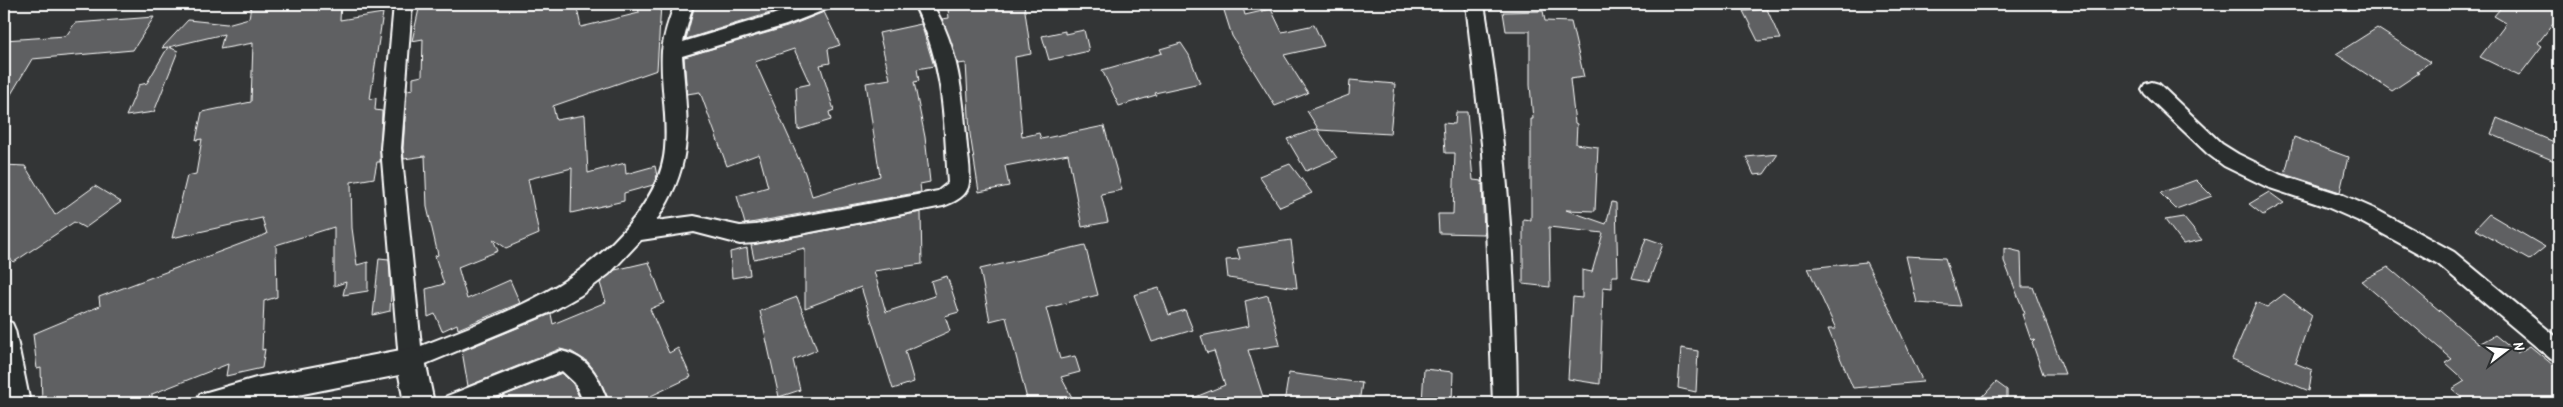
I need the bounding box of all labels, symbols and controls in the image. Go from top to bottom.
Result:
north arrow [2480,324,2530,374]
text: N [2506,339,2529,354]

